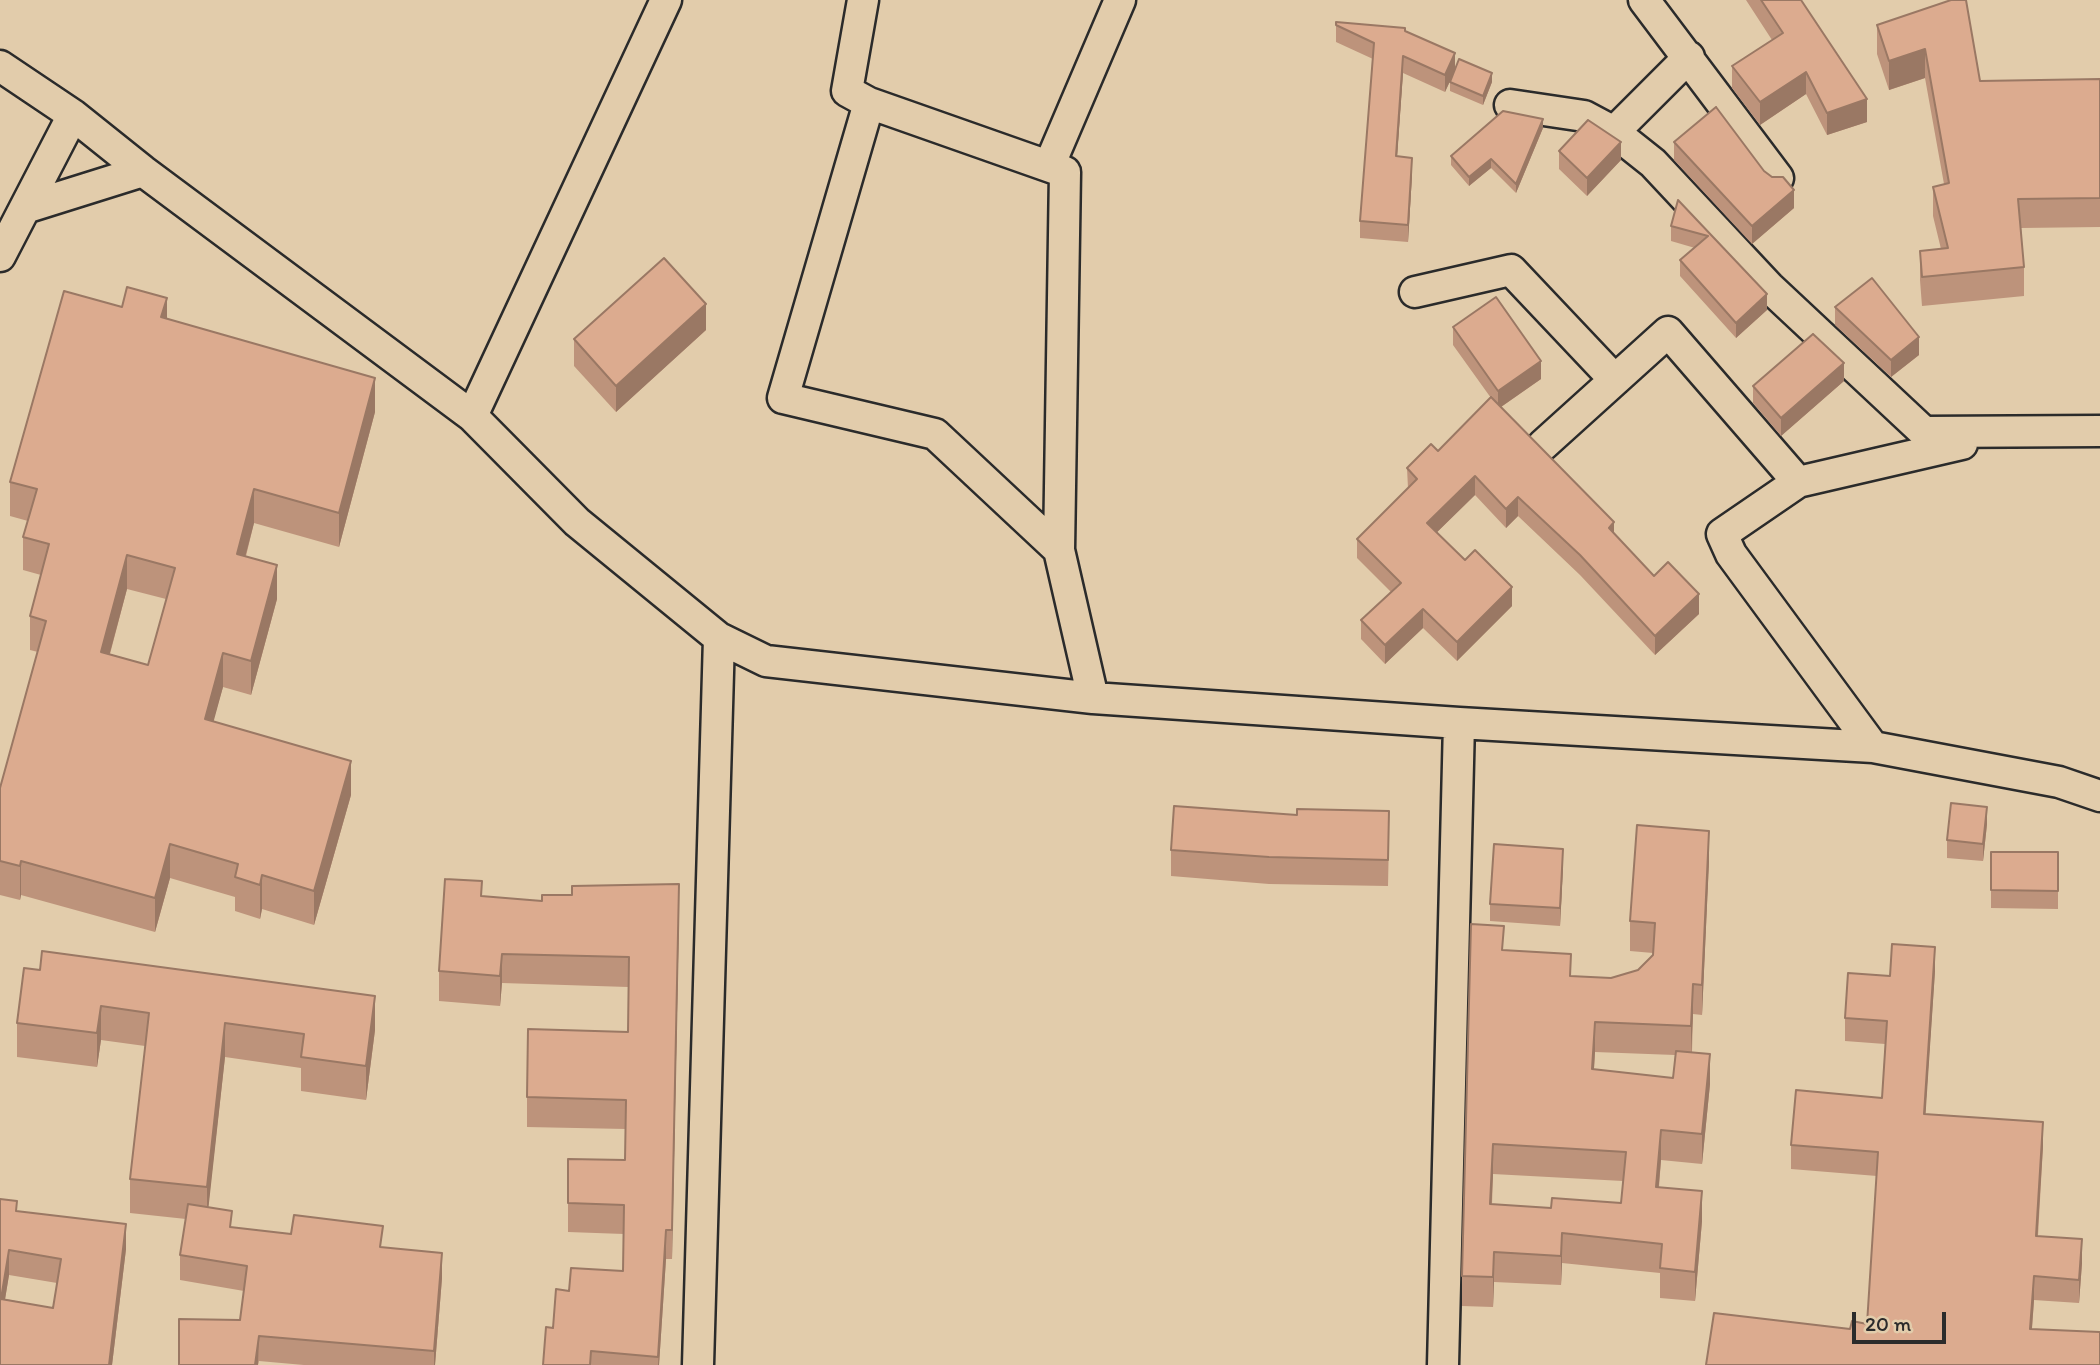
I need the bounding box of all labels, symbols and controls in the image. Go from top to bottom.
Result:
scale bar [1855,1298,1950,1342]
text: 20 m [1865,1311,1911,1336]

